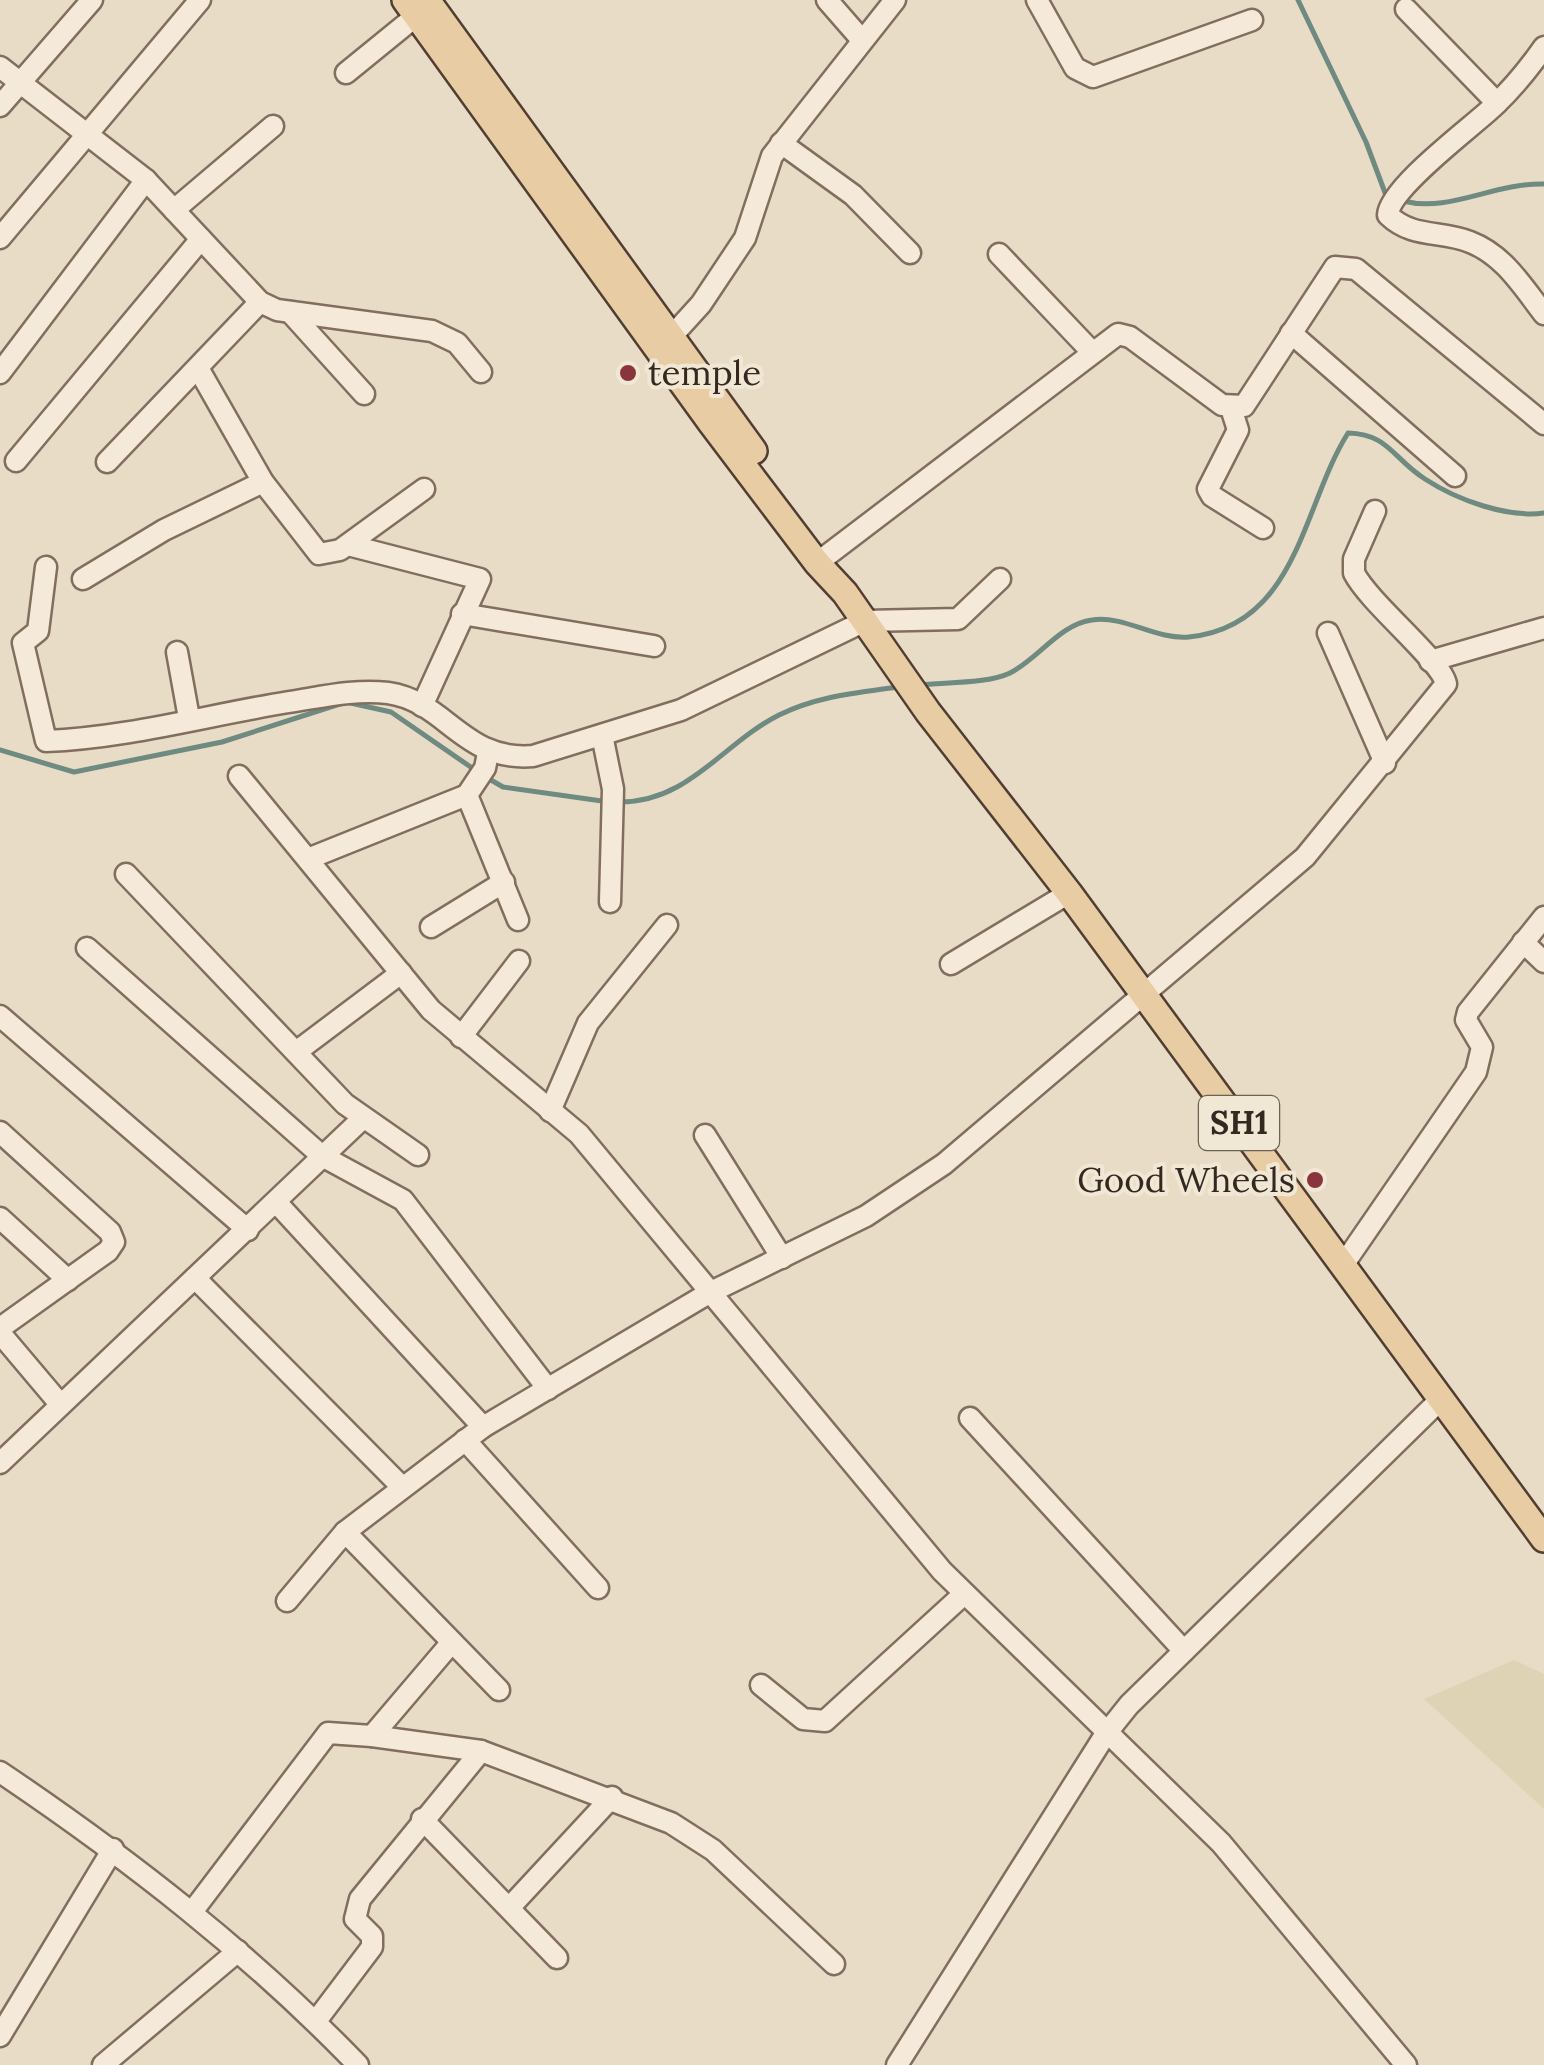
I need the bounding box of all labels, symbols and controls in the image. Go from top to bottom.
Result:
place label: temple [648,350,761,395]
marker: temple [617,362,639,384]
road number: SH1 [1199,1096,1279,1150]
place label: Good Wheels [1077,1157,1295,1202]
marker: Good Wheels [1304,1169,1326,1191]

